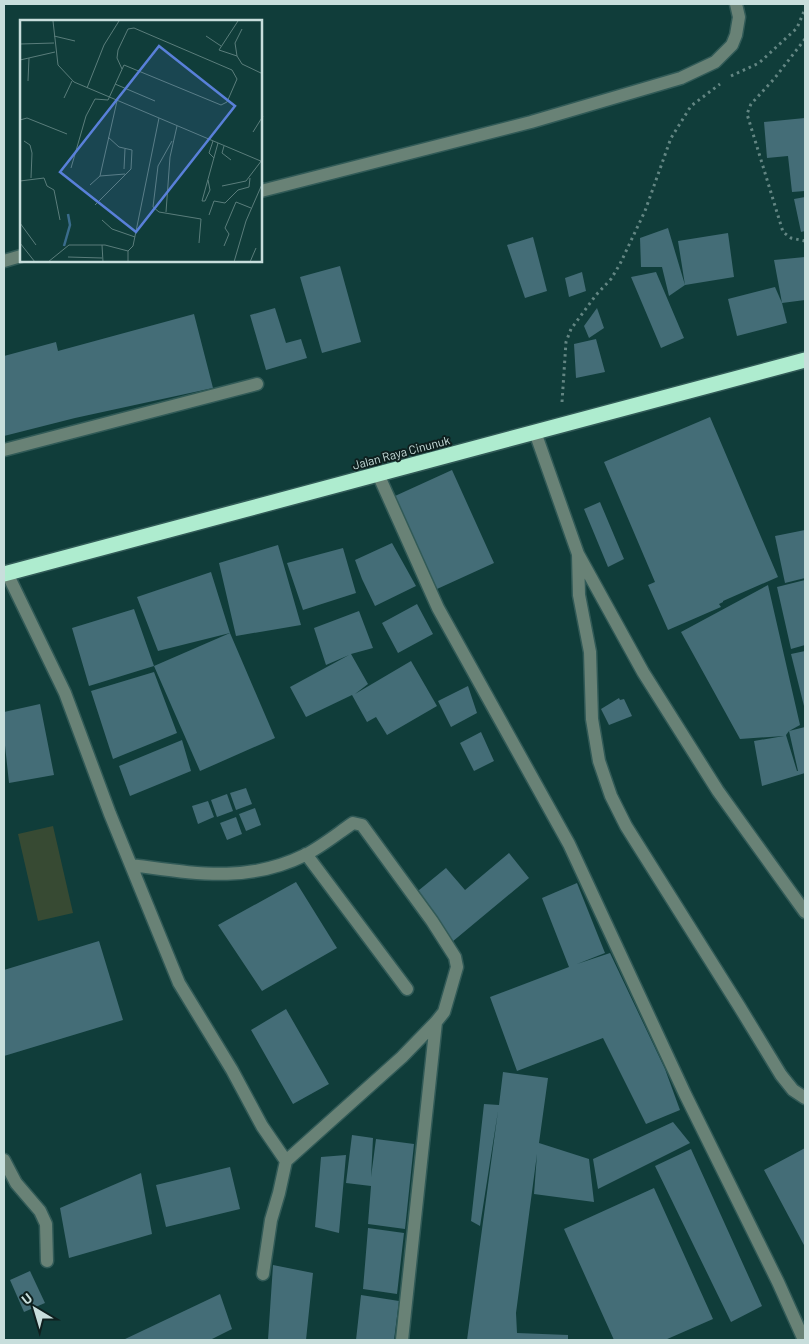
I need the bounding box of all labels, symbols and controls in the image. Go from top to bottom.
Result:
inset map [20,20,262,262]
street label: Jalan Raya Cinunuk [351,432,451,472]
north arrow [10,1284,60,1334]
text: U [18,1289,36,1308]

